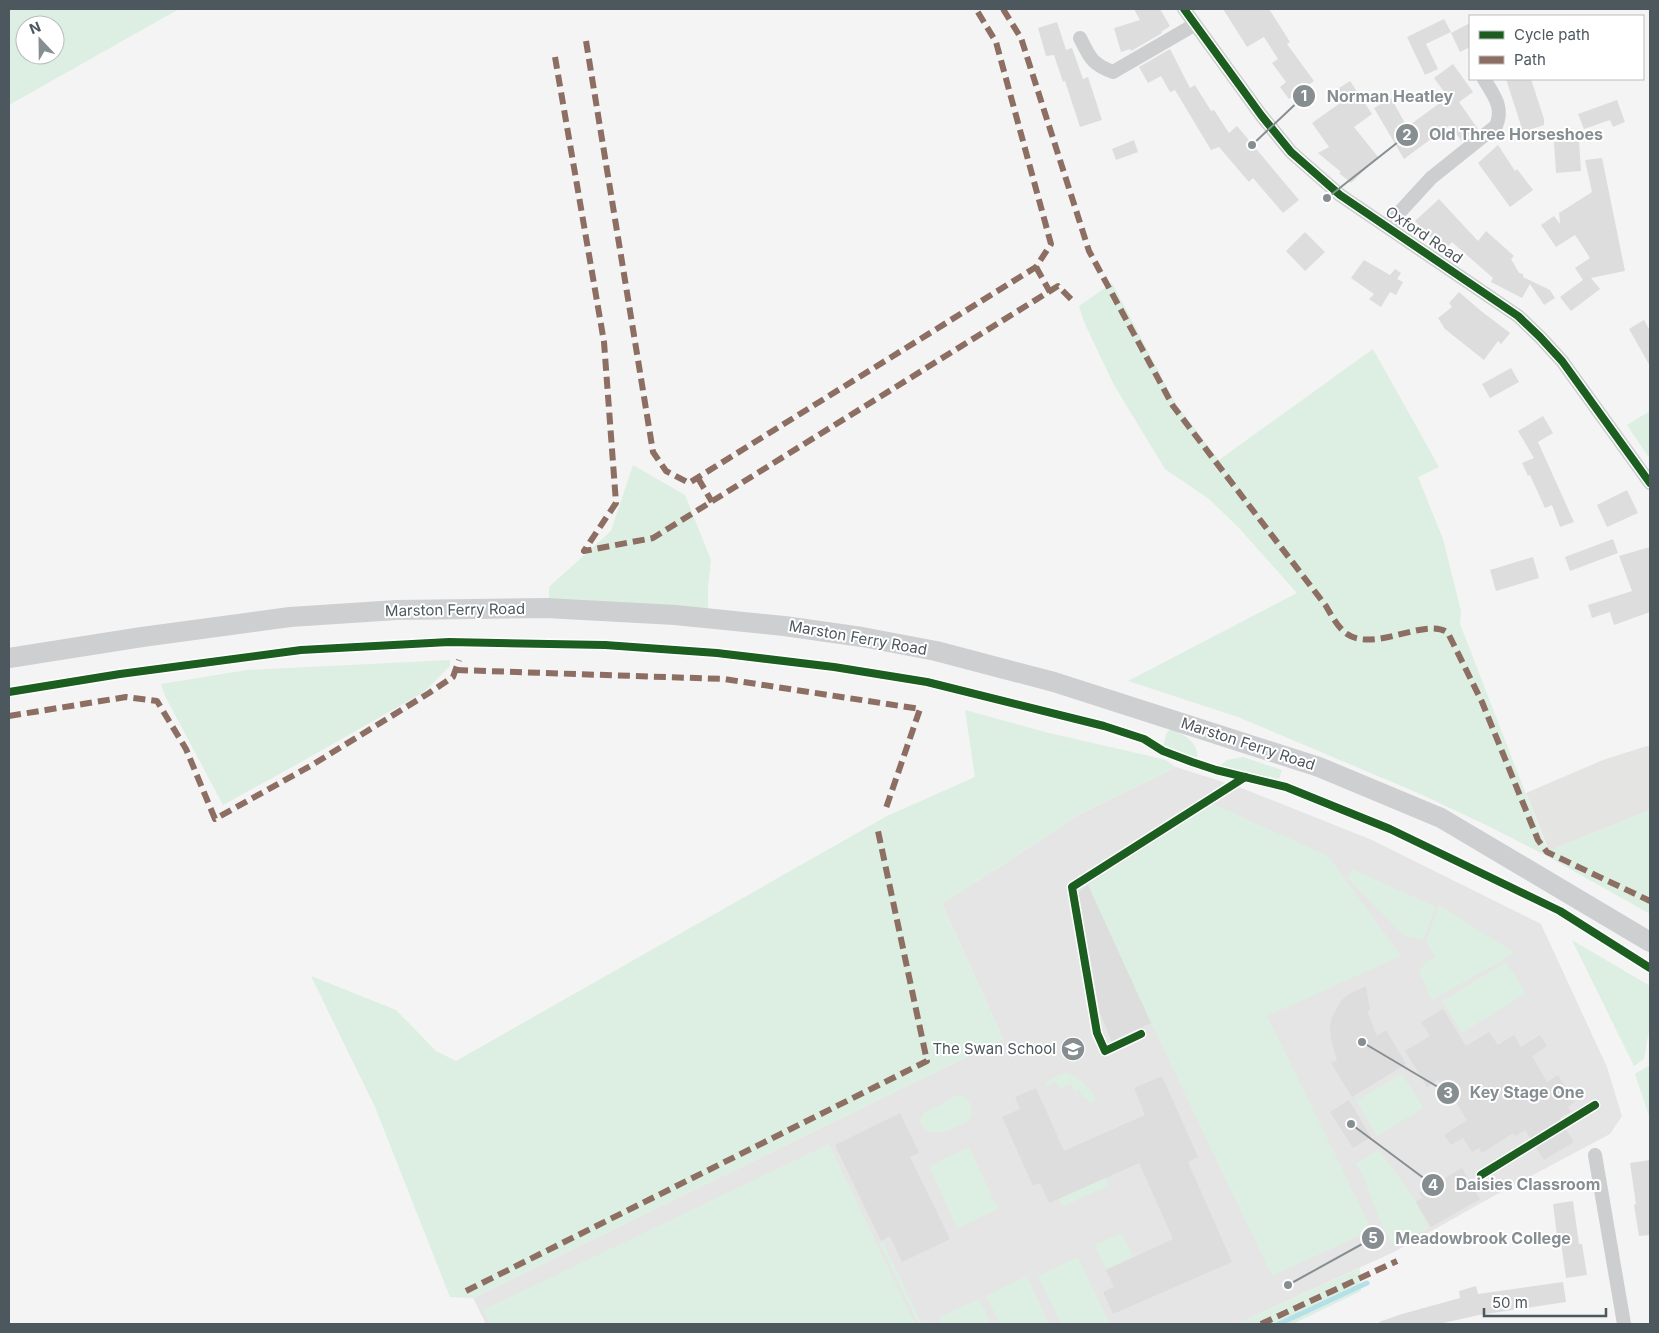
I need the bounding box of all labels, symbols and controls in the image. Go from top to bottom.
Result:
north arrow [15,15,65,65]
legend [1469,15,1644,80]
text: N [27,18,43,37]
text: Cycle path [1514,25,1590,44]
text: Path [1514,50,1546,69]
callout: Norman Heatley [1292,81,1463,112]
text: 1 [1301,86,1307,105]
text: Norman Heatley [1327,86,1454,106]
callout: Old Three Horseshoes [1394,119,1613,150]
text: Old Three Horseshoes [1429,124,1603,144]
text: 2 [1402,125,1412,144]
street label: Oxford Road [1382,202,1467,267]
street label: Marston Ferry Road [385,599,525,620]
street label: Marston Ferry Road [788,616,929,659]
street label: Marston Ferry Road [1179,713,1318,774]
school or university icon: The Swan School [1060,1036,1086,1062]
place label: The Swan School [932,1039,1056,1058]
callout: Key Stage One [1435,1077,1595,1108]
text: Key Stage One [1470,1082,1584,1102]
text: 3 [1443,1083,1453,1102]
callout: Daisies Classroom [1421,1169,1610,1200]
text: Daisies Classroom [1456,1174,1600,1194]
text: 4 [1428,1175,1438,1194]
callout: Meadowbrook College [1361,1223,1581,1254]
text: 5 [1368,1228,1378,1247]
text: Meadowbrook College [1395,1228,1571,1248]
scale bar [1484,1286,1606,1318]
text: 50 m [1492,1293,1528,1312]

